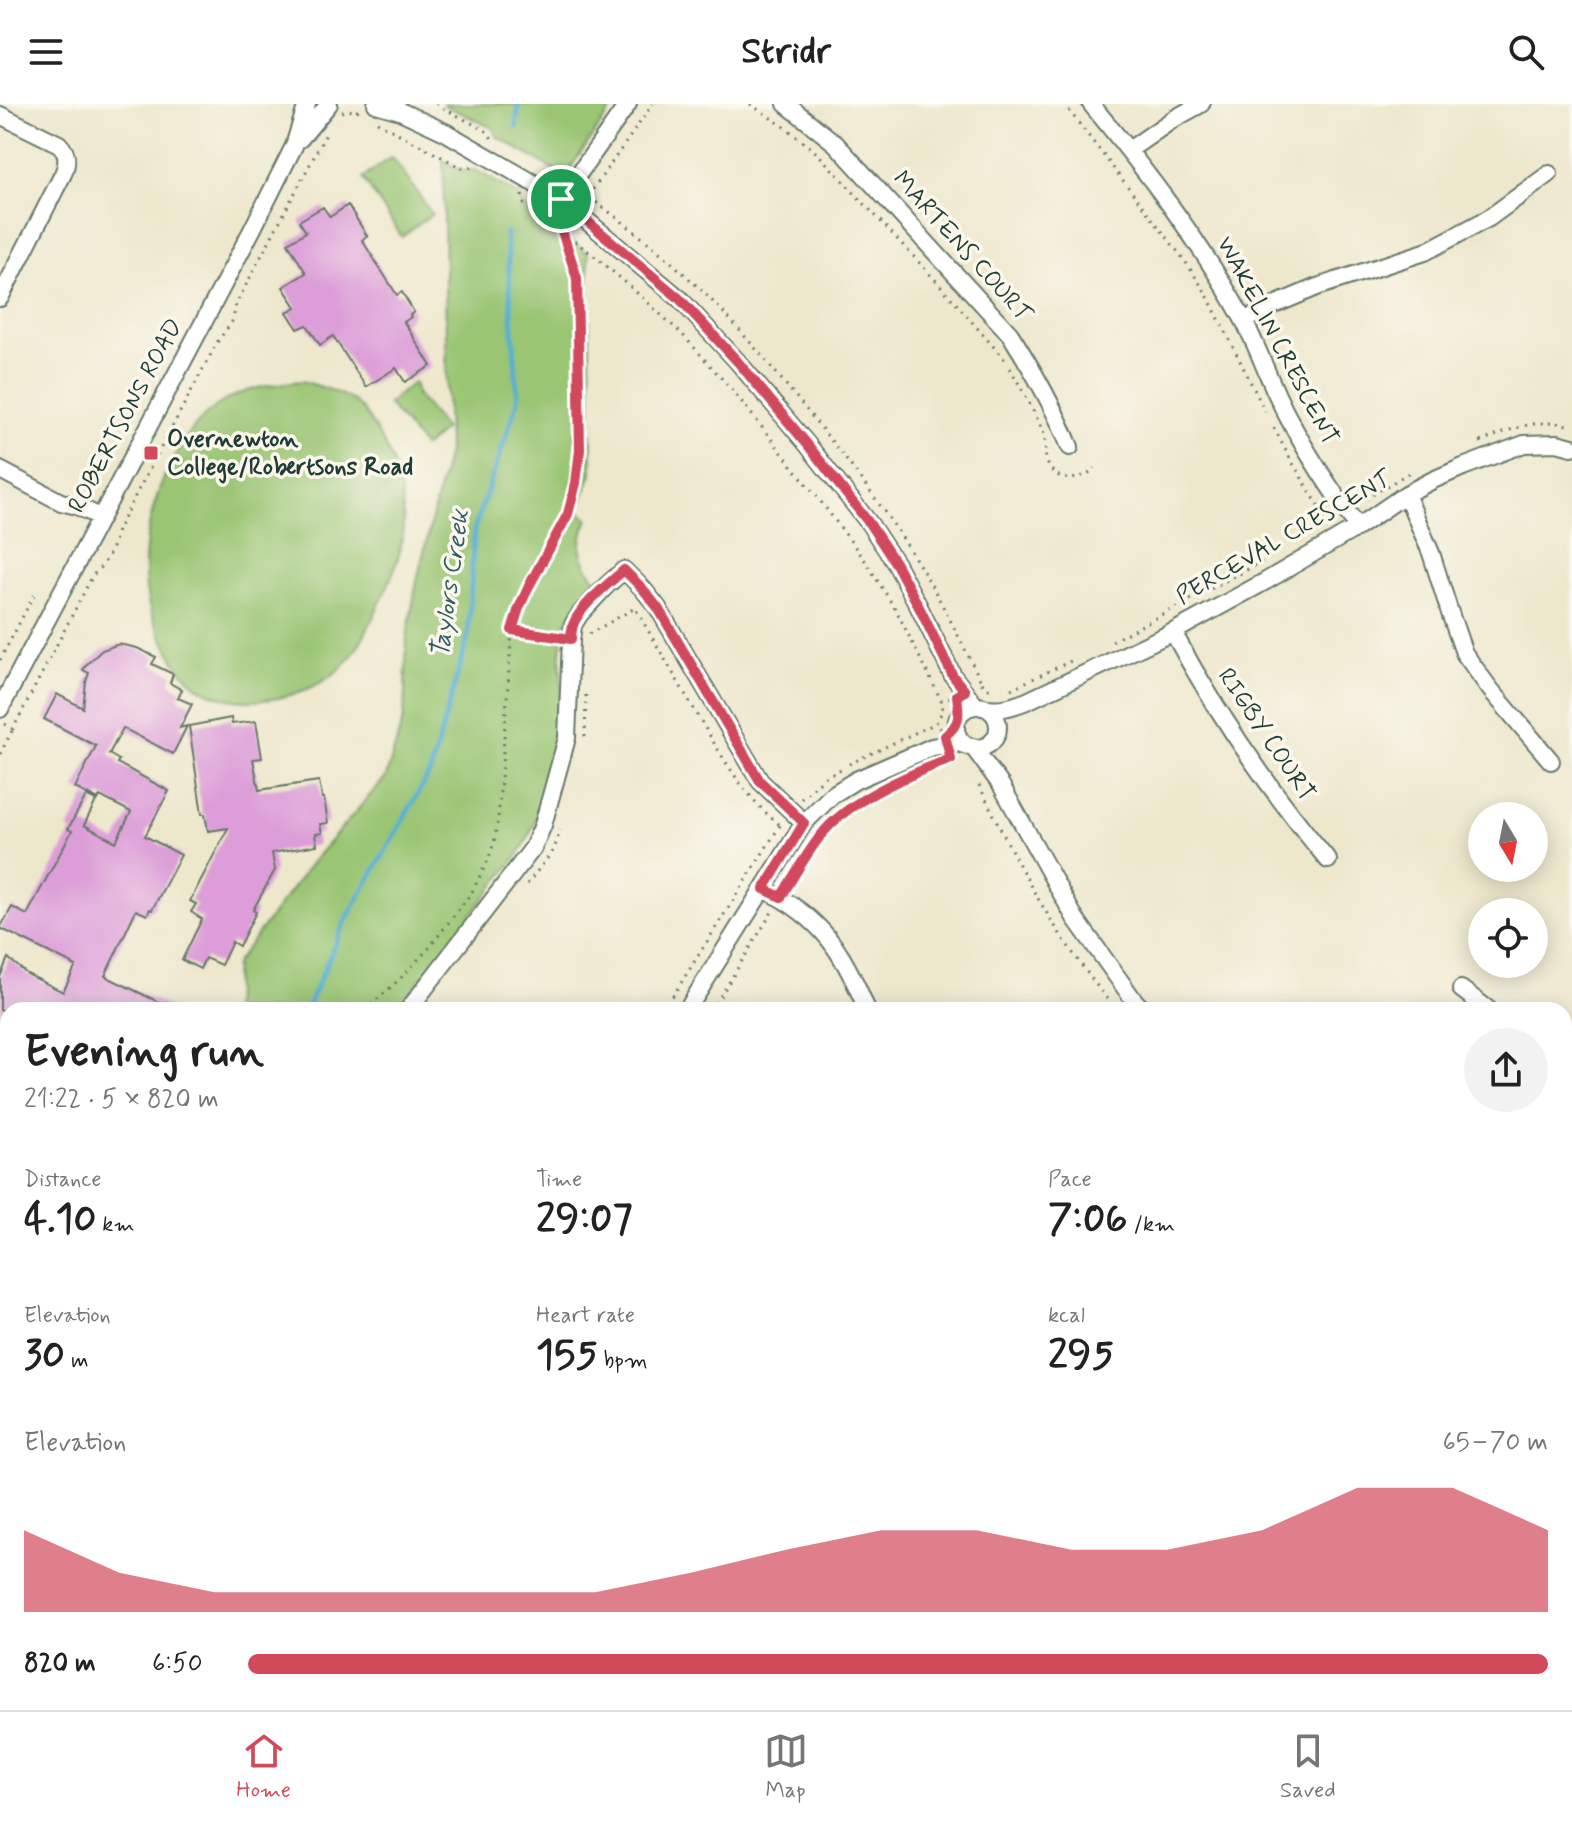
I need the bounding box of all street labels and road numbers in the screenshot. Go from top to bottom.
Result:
street label: MARTENS COURT [886,165,1039,330]
street label: WAKELIN CRESCENT [1209,231,1345,451]
street label: ROBERTSONS ROAD [62,314,190,518]
street label: PERCEVAL CRESCENT [1171,463,1398,612]
street label: RIGBY COURT [1210,663,1322,807]

